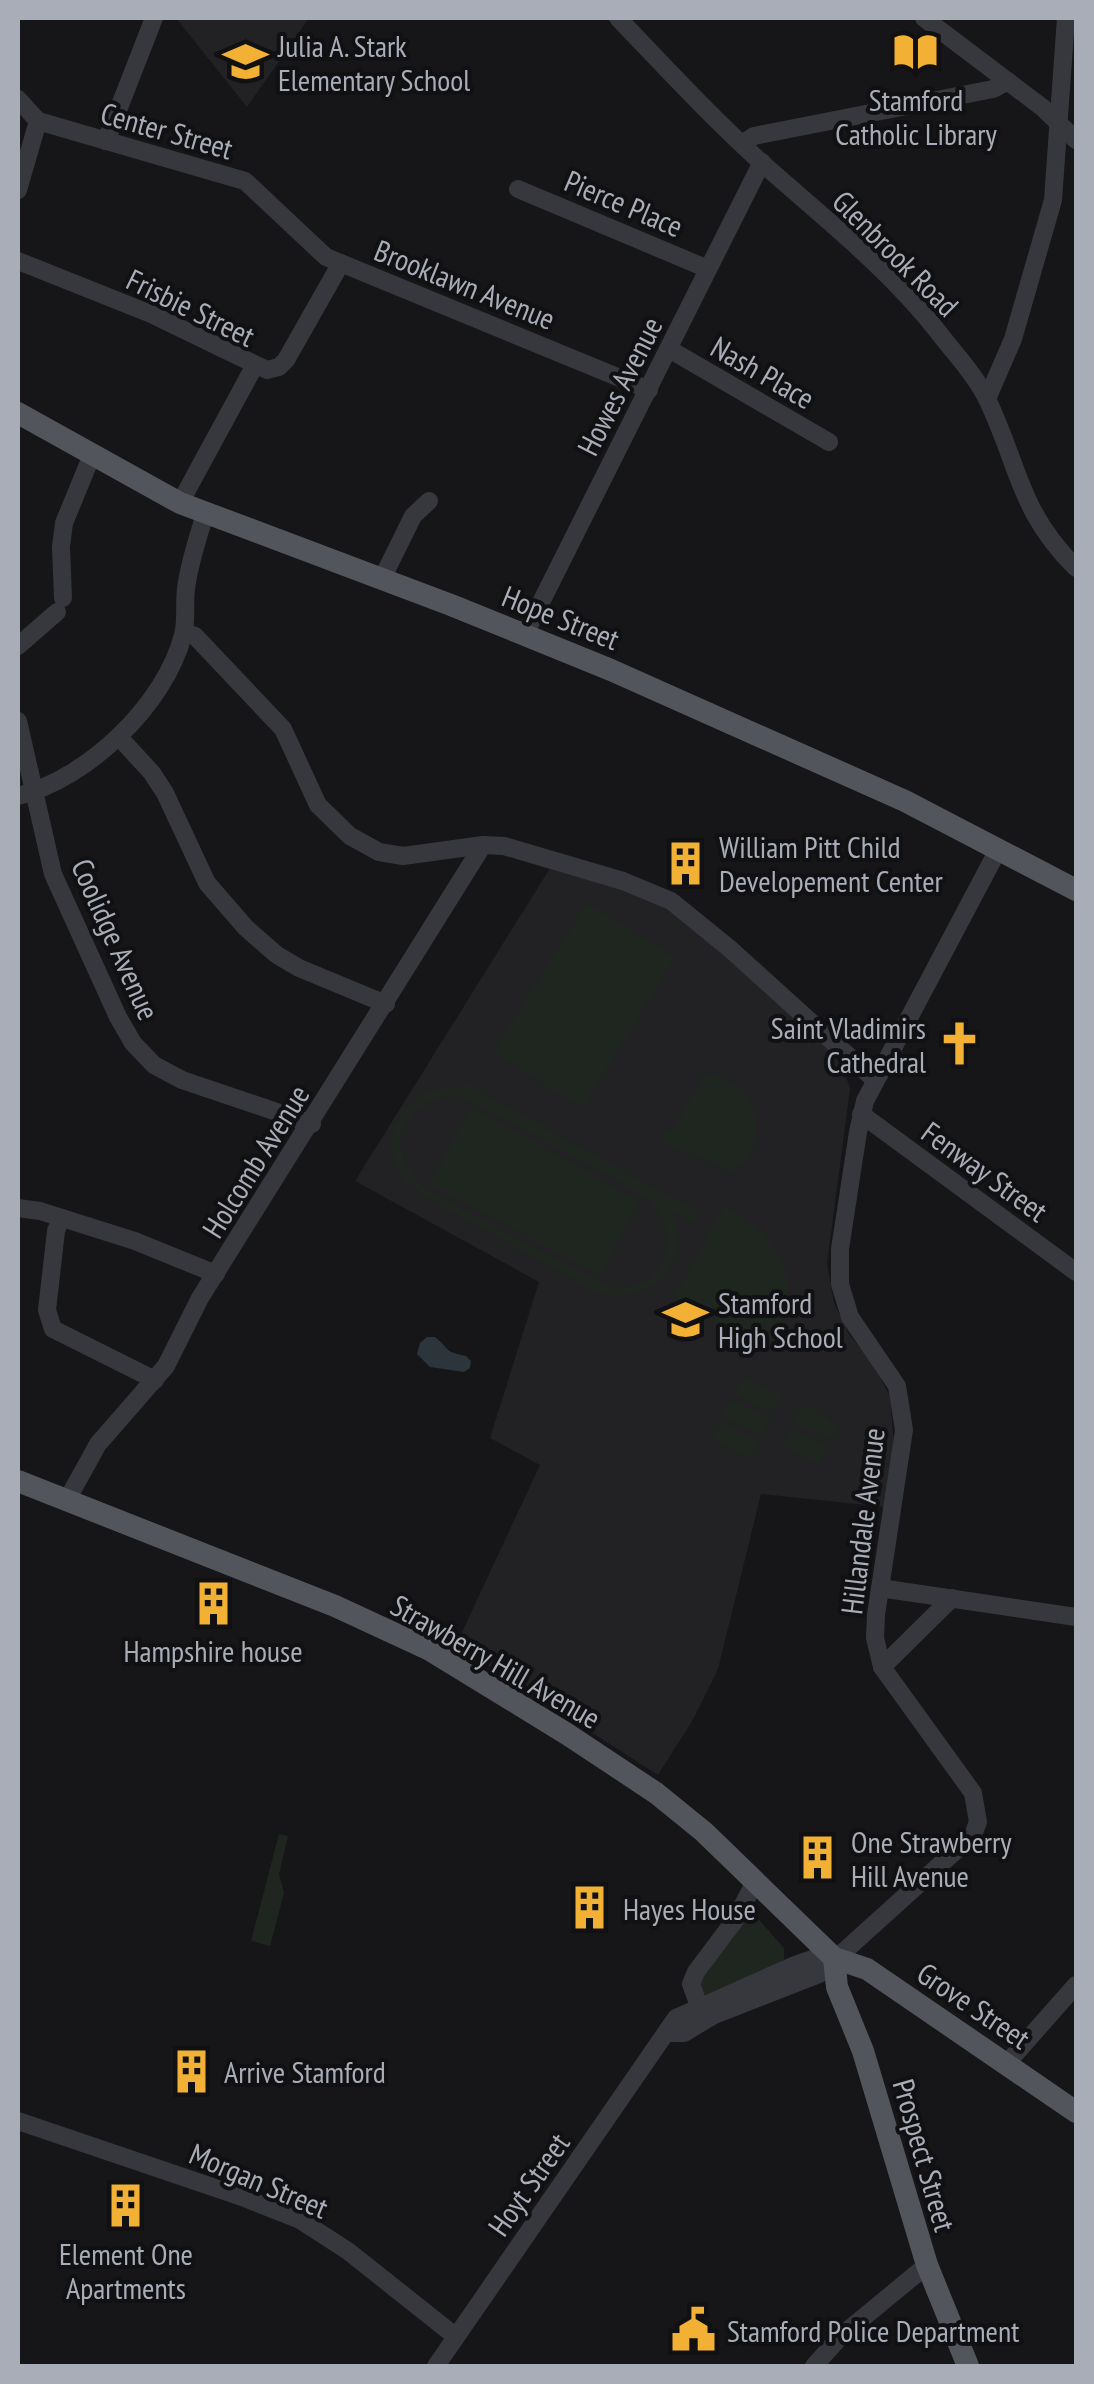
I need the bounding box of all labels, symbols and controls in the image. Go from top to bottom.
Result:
place label: Julia A. Stark Elementary School [277,26,470,99]
library icon: Stamford Catholic Library [892,28,940,76]
school or university icon: Julia A. Stark Elementary School [221,38,269,86]
place label: Stamford Catholic Library [835,80,997,153]
street label: Center Street [96,93,238,168]
street label: Pierce Place [559,161,689,245]
street label: Glenbrook Road [825,182,967,324]
street label: Brooklawn Avenue [369,230,561,338]
street label: Frisbie Street [121,259,262,355]
street label: Howes Avenue [568,310,670,462]
street label: Nash Place [704,327,822,417]
street label: Hope Street [497,576,626,658]
place label: William Pitt Child Developement Center [719,827,944,900]
building icon: William Pitt Child Developement Center [662,839,710,887]
street label: Coolidge Avenue [63,852,169,1026]
place label: Saint Vladimirs Cathedral [771,1008,926,1081]
church icon: Saint Vladimirs Cathedral [935,1020,983,1068]
street label: Holcomb Avenue [193,1077,317,1245]
street label: Fenway Street [914,1112,1056,1230]
place label: Stamford High School [718,1283,843,1356]
school or university icon: Stamford High School [661,1295,709,1343]
street label: Hillandale Avenue [831,1426,893,1616]
building icon: Hampshire house [189,1579,237,1627]
street label: Strawberry Hill Avenue [384,1585,608,1737]
place label: Hampshire house [123,1631,303,1670]
place label: One Strawberry Hill Avenue [851,1822,1012,1895]
building icon: One Strawberry Hill Avenue [794,1834,842,1882]
building icon: Hayes House [566,1884,614,1932]
place label: Hayes House [623,1889,756,1928]
street label: Grove Street [910,1953,1039,2057]
building icon: Arrive Stamford [167,2047,215,2095]
place label: Arrive Stamford [224,2052,386,2091]
street label: Prospect Street [885,2074,966,2236]
street label: Hoyt Street [479,2124,578,2243]
street label: Morgan Street [184,2133,335,2227]
building icon: Element One Apartments [102,2182,150,2230]
place label: Element One Apartments [59,2234,193,2307]
public building icon: Stamford Police Department [670,2306,718,2354]
place label: Stamford Police Department [727,2311,1020,2350]

